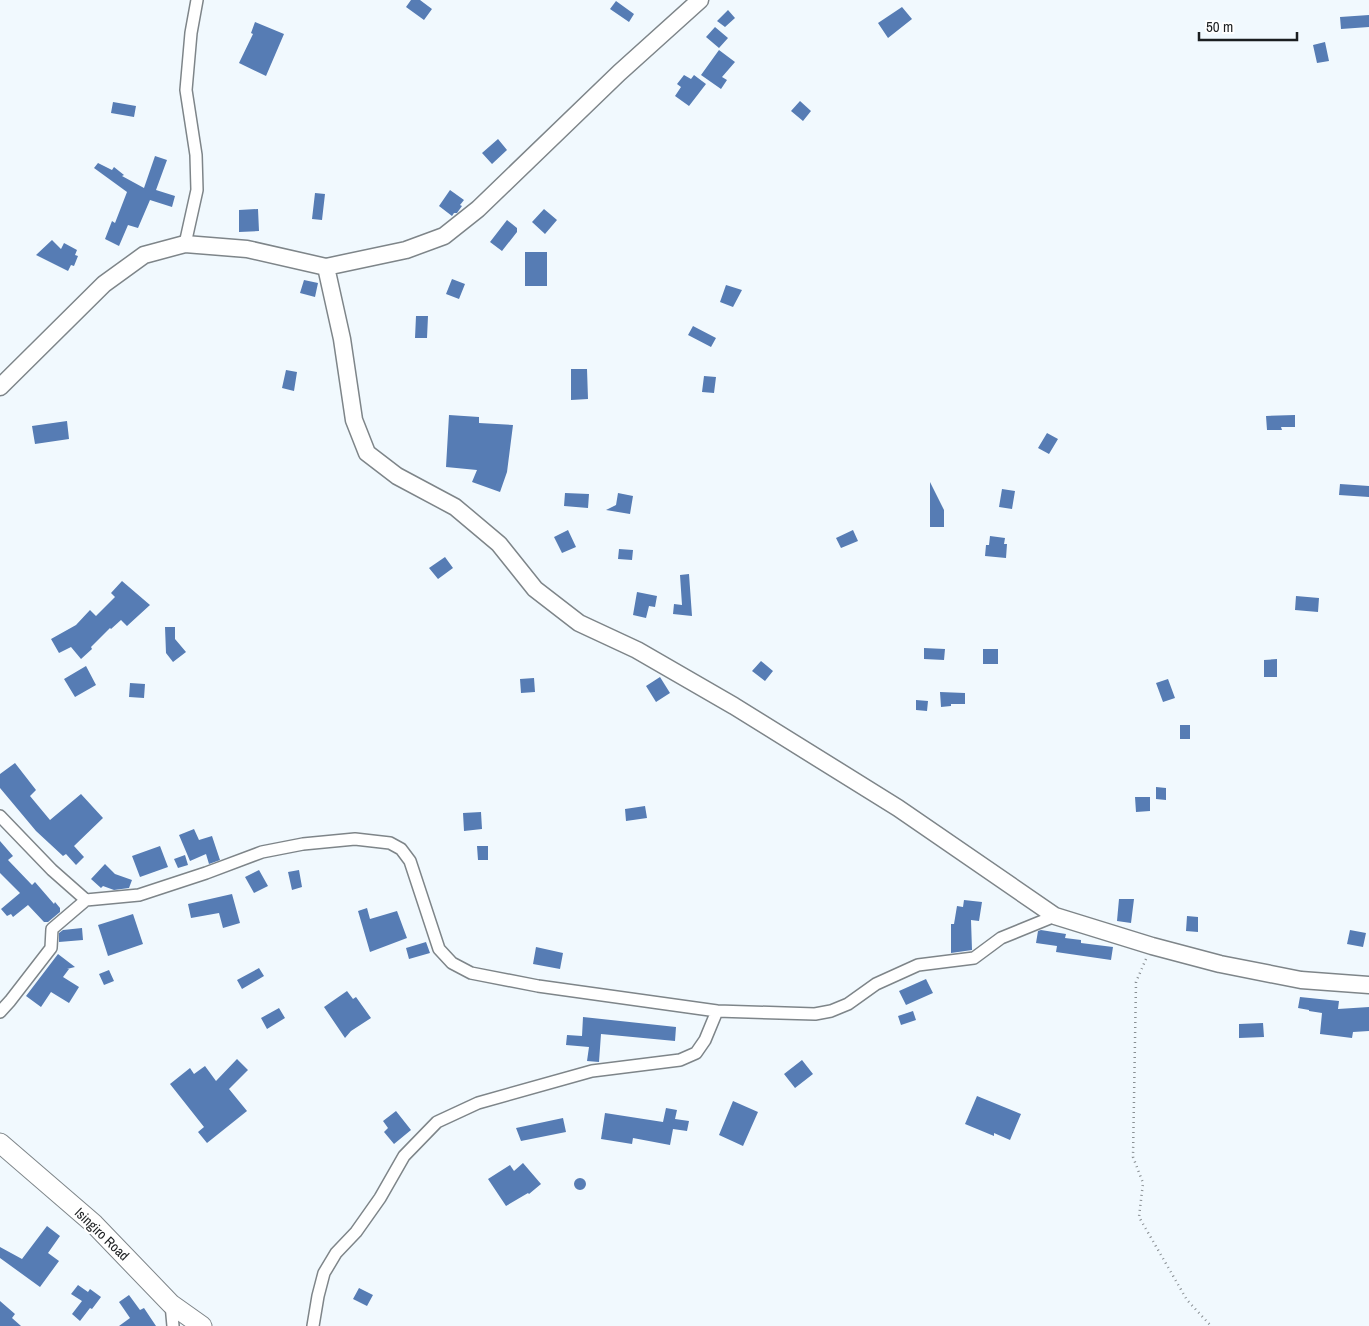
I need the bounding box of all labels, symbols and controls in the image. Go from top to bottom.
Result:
scale bar [1199,10,1296,42]
text: 50 m [1206,16,1233,37]
street label: Isingiro Road [71,1204,133,1264]

